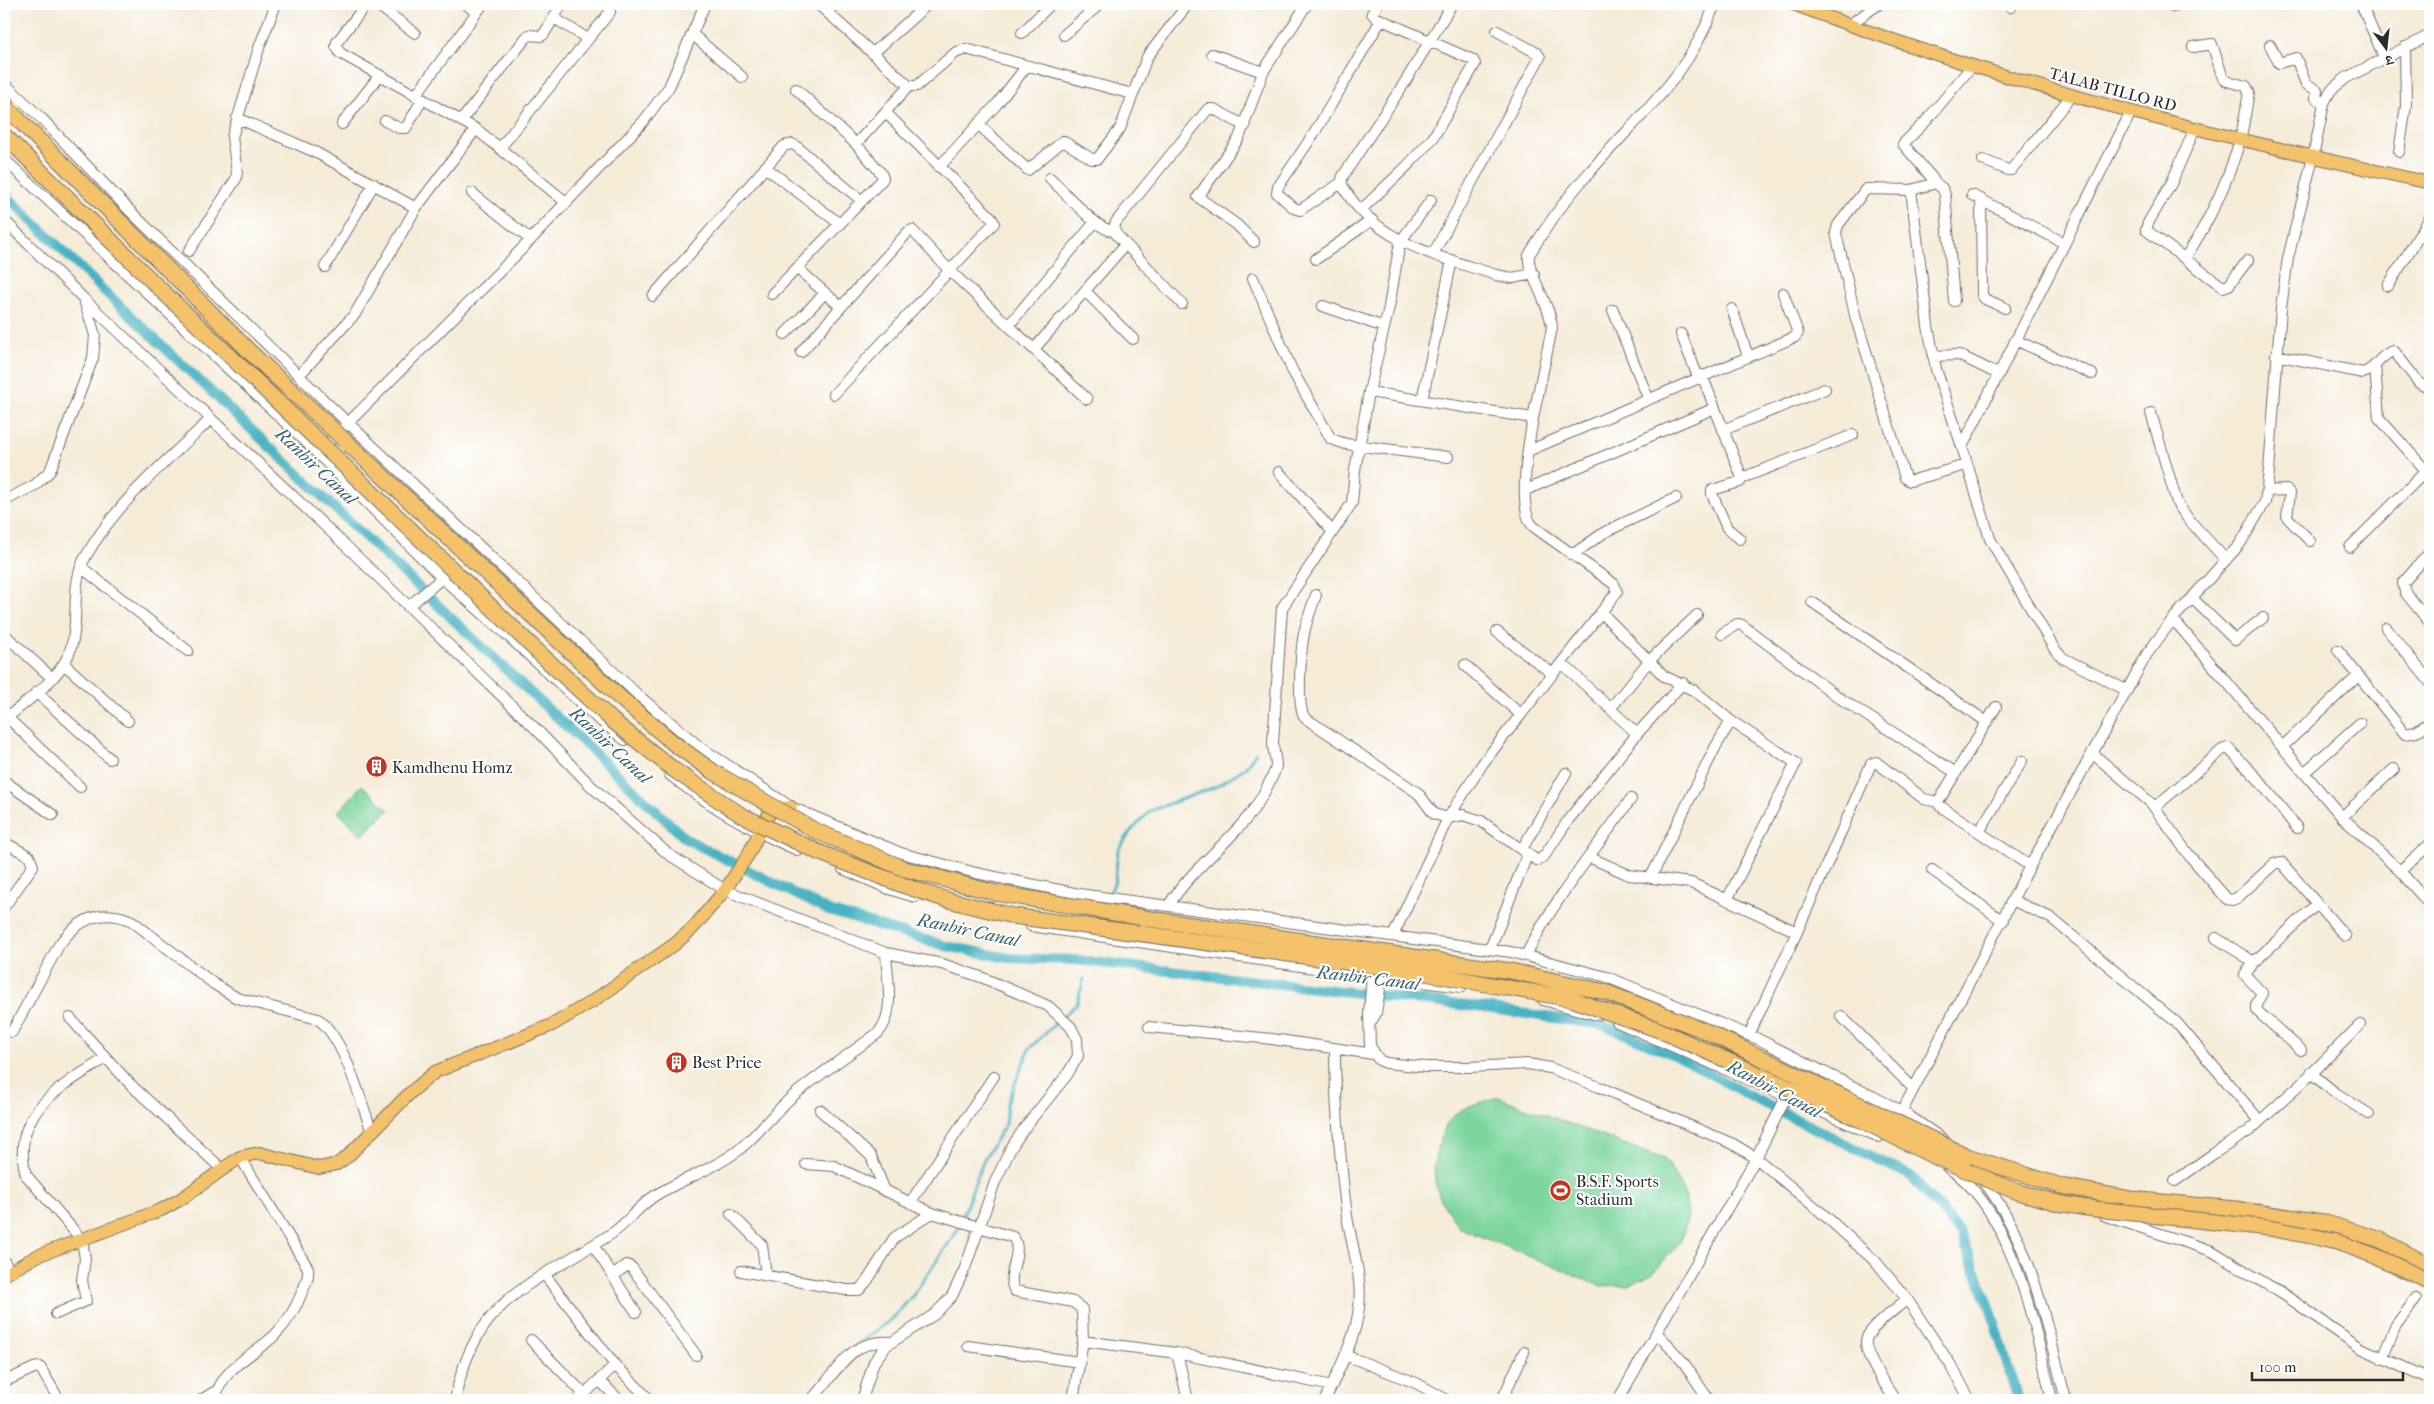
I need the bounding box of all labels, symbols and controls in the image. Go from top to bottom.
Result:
north arrow [2362,22,2412,72]
text: उ [2383,51,2396,69]
street label: TALAB TILLO RD [2047,63,2179,116]
water label: Ranbir Canal [270,423,363,511]
water label: Ranbir Canal [564,702,657,790]
building icon: Kamdhenu Homz [364,755,388,779]
place label: Kamdhenu Homz [392,758,512,777]
water label: Ranbir Canal [914,909,1023,952]
water label: Ranbir Canal [1314,962,1423,996]
building icon: Best Price [664,1050,688,1074]
place label: Best Price [692,1053,761,1072]
water label: Ranbir Canal [1722,1055,1827,1124]
place label: B.S.F. Sports Stadium [1576,1172,1659,1209]
sports icon: B.S.F. Sports Stadium [1548,1178,1572,1202]
scale bar [2252,1349,2403,1381]
text: 100 m [2259,1358,2297,1376]

